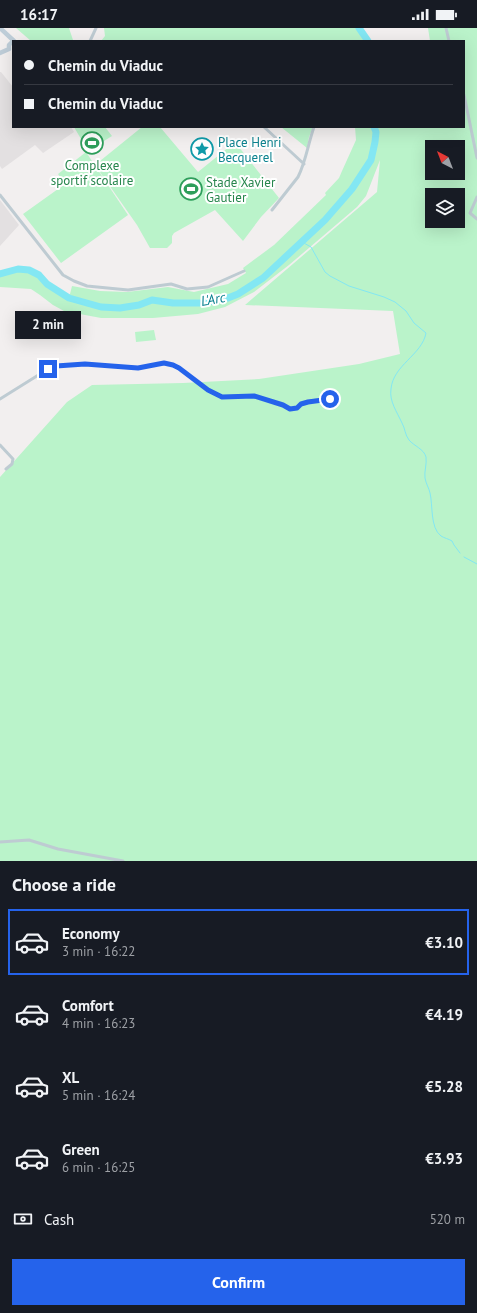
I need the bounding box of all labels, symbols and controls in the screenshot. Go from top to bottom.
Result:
text: 16:17 [20,5,58,24]
text: Chemin du Viaduc [48,56,163,75]
text: Chemin du Viaduc [48,94,163,113]
sports icon: Complexe sportif scolaire [79,130,105,156]
place label: Place Henri Becquerel [218,134,282,166]
place icon: Place Henri Becquerel [189,136,215,162]
north arrow [425,140,465,180]
map controls [425,140,465,228]
place label: Complexe sportif scolaire [51,157,133,189]
place label: Stade Xavier Gautier [206,174,276,206]
sports icon: Stade Xavier Gautier [178,176,204,202]
button: layers [425,188,465,228]
water label: L'Arc [199,288,228,310]
callout: 2 min [15,311,81,339]
text: 2 min [32,316,64,333]
route end [39,360,57,378]
route start [321,390,339,408]
text: Choose a ride [12,873,116,896]
icon: car [14,924,50,960]
text: Economy [62,924,120,943]
text: €3.10 [425,933,463,952]
text: 3 min · 16:22 [62,943,135,960]
icon: car [14,996,50,1032]
text: Comfort [62,996,114,1015]
text: €4.19 [425,1005,463,1024]
text: 4 min · 16:23 [62,1015,135,1032]
icon: car [14,1068,50,1104]
text: XL [62,1068,79,1087]
text: €5.28 [425,1077,463,1096]
text: 5 min · 16:24 [62,1087,135,1104]
icon: car [14,1140,50,1176]
text: Green [62,1140,100,1159]
text: €3.93 [425,1149,463,1168]
text: 6 min · 16:25 [62,1159,135,1176]
icon: cash [12,1208,34,1230]
text: Cash [44,1210,74,1229]
text: 520 m [430,1211,465,1228]
button: Confirm [12,1259,465,1305]

